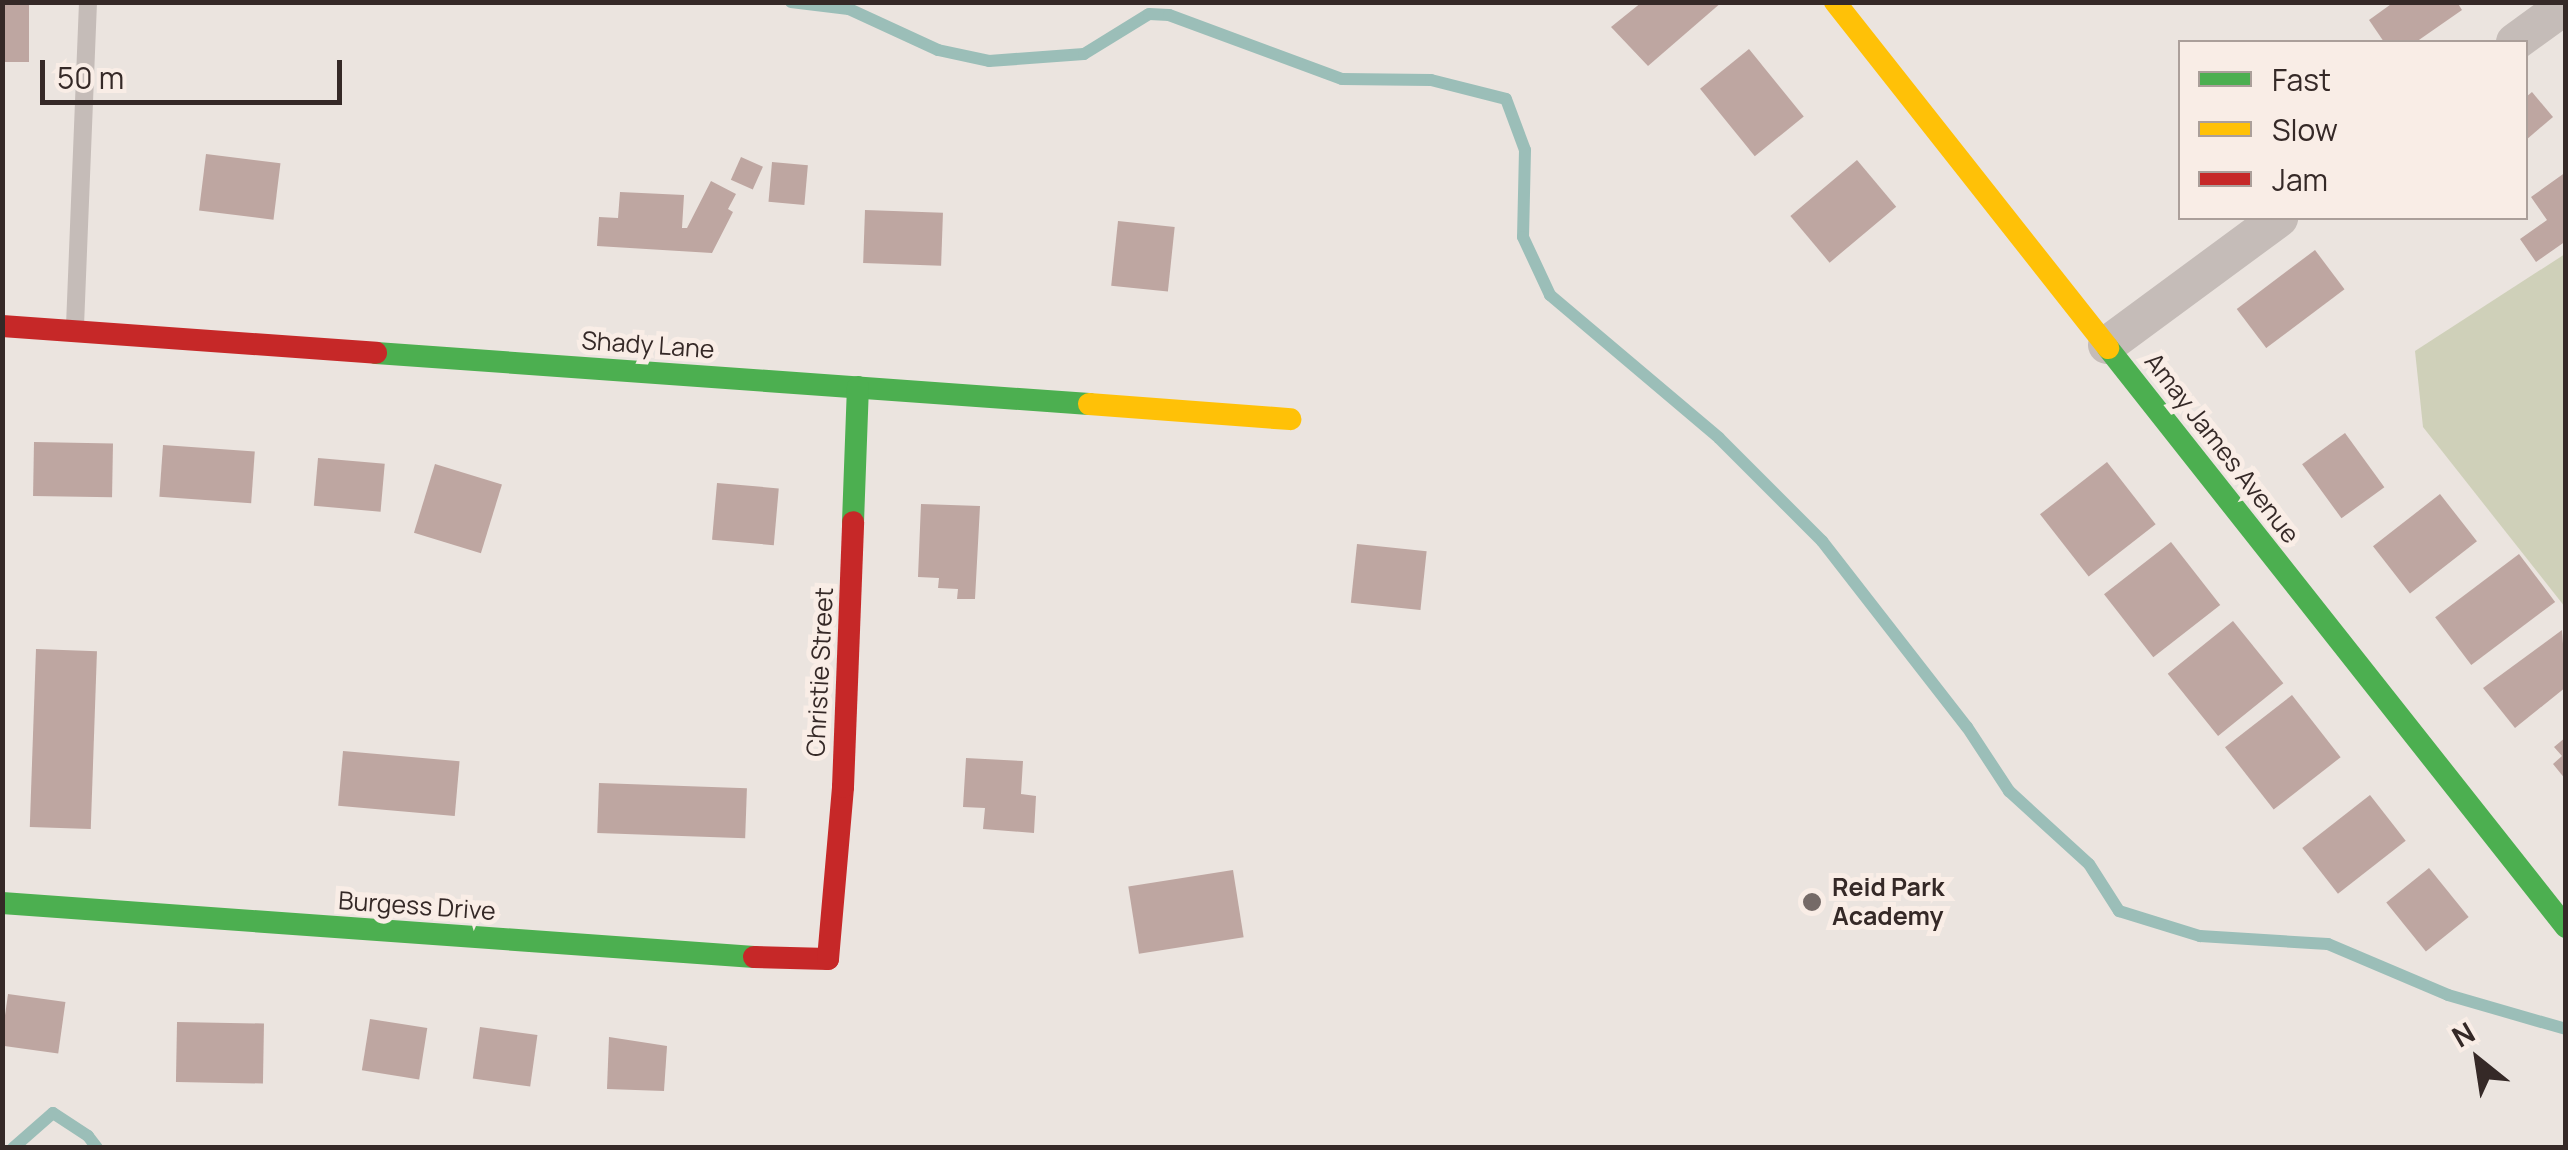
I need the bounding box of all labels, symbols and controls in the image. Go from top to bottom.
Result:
scale bar [45,40,348,102]
legend [2178,40,2528,220]
text: 50 m [57,57,124,98]
text: Fast [2272,59,2331,100]
text: Slow [2272,109,2338,150]
text: Jam [2272,159,2328,200]
street label: Shady Lane [581,325,715,365]
street label: Amay James Avenue [2138,347,2306,549]
street label: Christie Street [801,587,839,757]
place label: Reid Park Academy [1832,873,1944,932]
street label: Burgess Drive [337,886,497,926]
marker: Reid Park Academy [1801,891,1823,913]
north arrow [2428,1010,2528,1110]
text: N [2445,1013,2481,1056]

